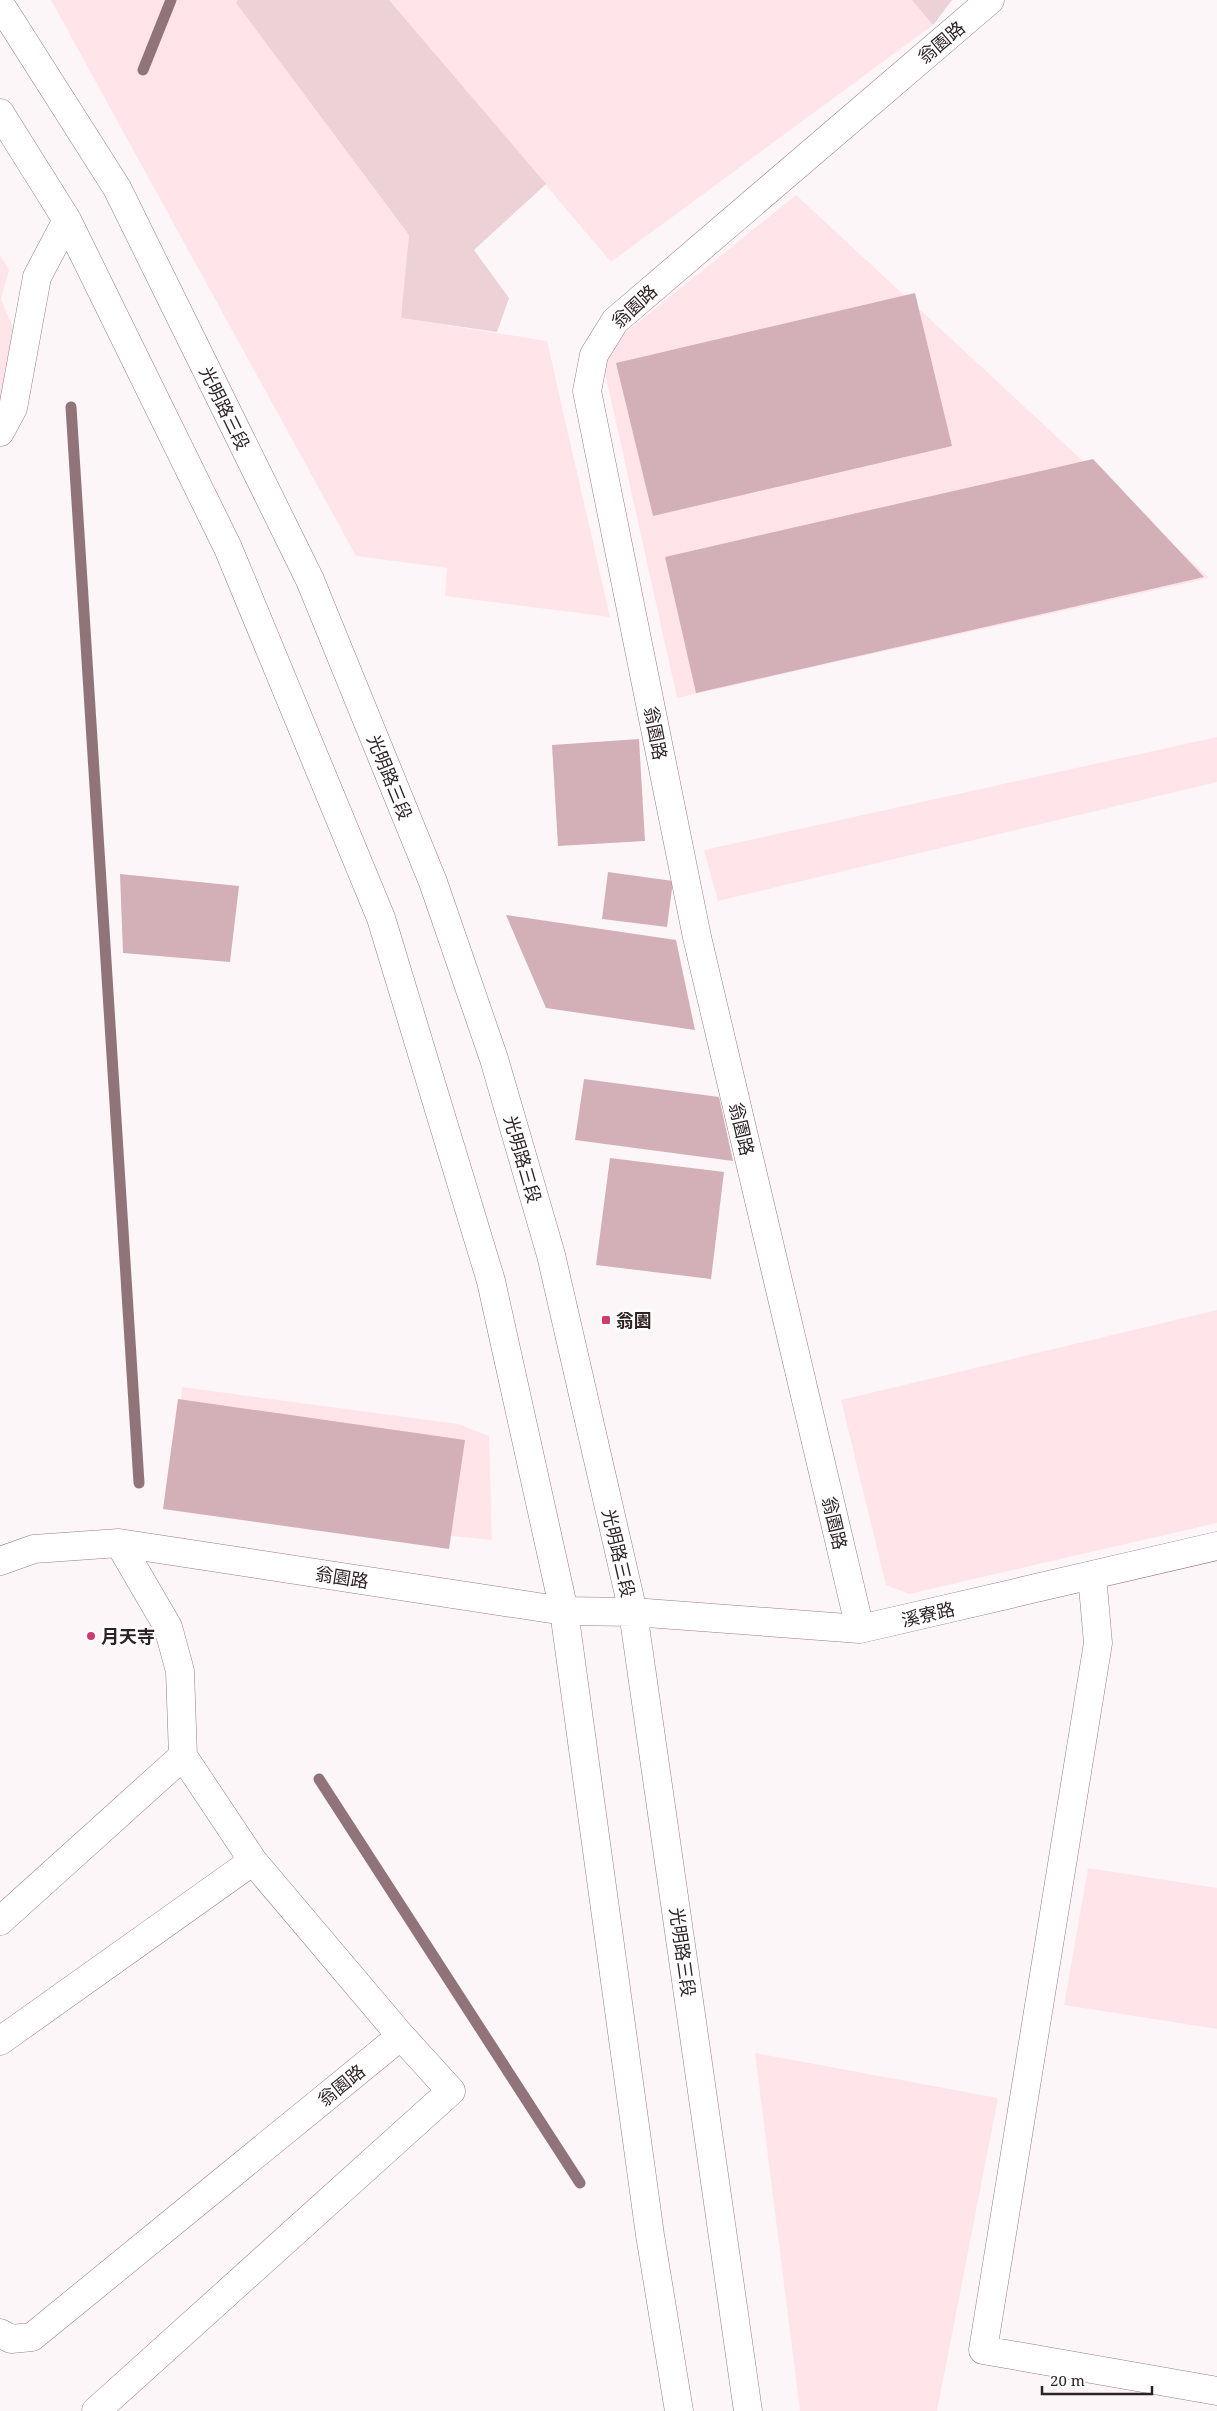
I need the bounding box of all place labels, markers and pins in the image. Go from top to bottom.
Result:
place label: 翁園 [616,1308,652,1332]
marker: 翁園 [600,1314,612,1326]
place label: 月天寺 [101,1624,155,1648]
marker: 月天寺 [85,1630,97,1642]

